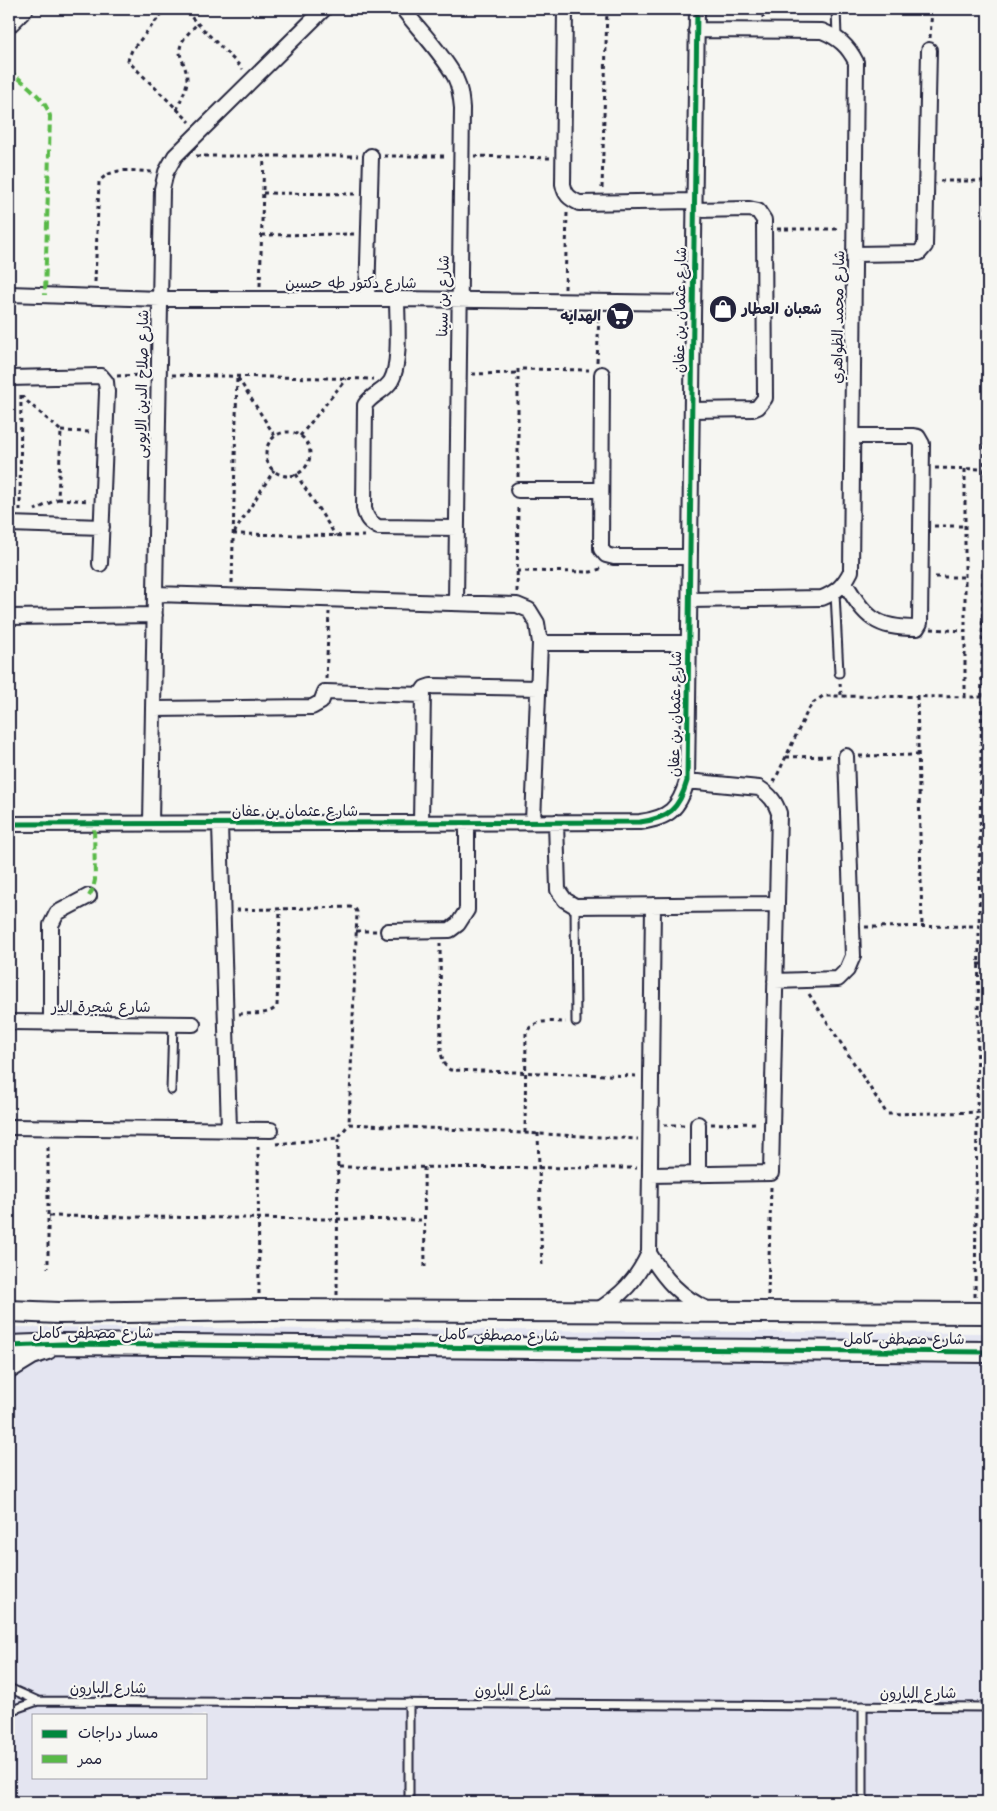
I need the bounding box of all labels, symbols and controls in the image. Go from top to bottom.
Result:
street label: شارع عثمان بن عفان [669,247,691,373]
street label: شارع محمد الظواهري [827,250,850,384]
street label: شارع بن سينا [432,255,454,337]
street label: شارع دكتور طه حسين [285,273,417,293]
shop icon: شعبان العطار [708,294,738,324]
place label: شعبان العطار [740,299,822,319]
supermarket icon: الهدايه [605,301,635,331]
place label: الهدايه [560,306,601,326]
street label: شارع صلاح الدين الايوبى [131,309,153,459]
street label: شارع عثمان بن عفان [664,651,686,777]
street label: شارع عثمان بن عفان [232,801,358,821]
street label: شارع شجرة الدر [50,997,151,1017]
street label: شارع مصطفى كامل [32,1323,154,1343]
street label: شارع مصطفى كامل [438,1324,560,1346]
street label: شارع مصطفى كامل [843,1329,965,1349]
street label: شارع البارون [70,1678,146,1698]
street label: شارع البارون [475,1680,551,1700]
street label: شارع البارون [880,1683,956,1703]
legend [32,1714,208,1778]
text: مسار دراجات [78,1723,158,1743]
text: ممر [76,1749,102,1769]

